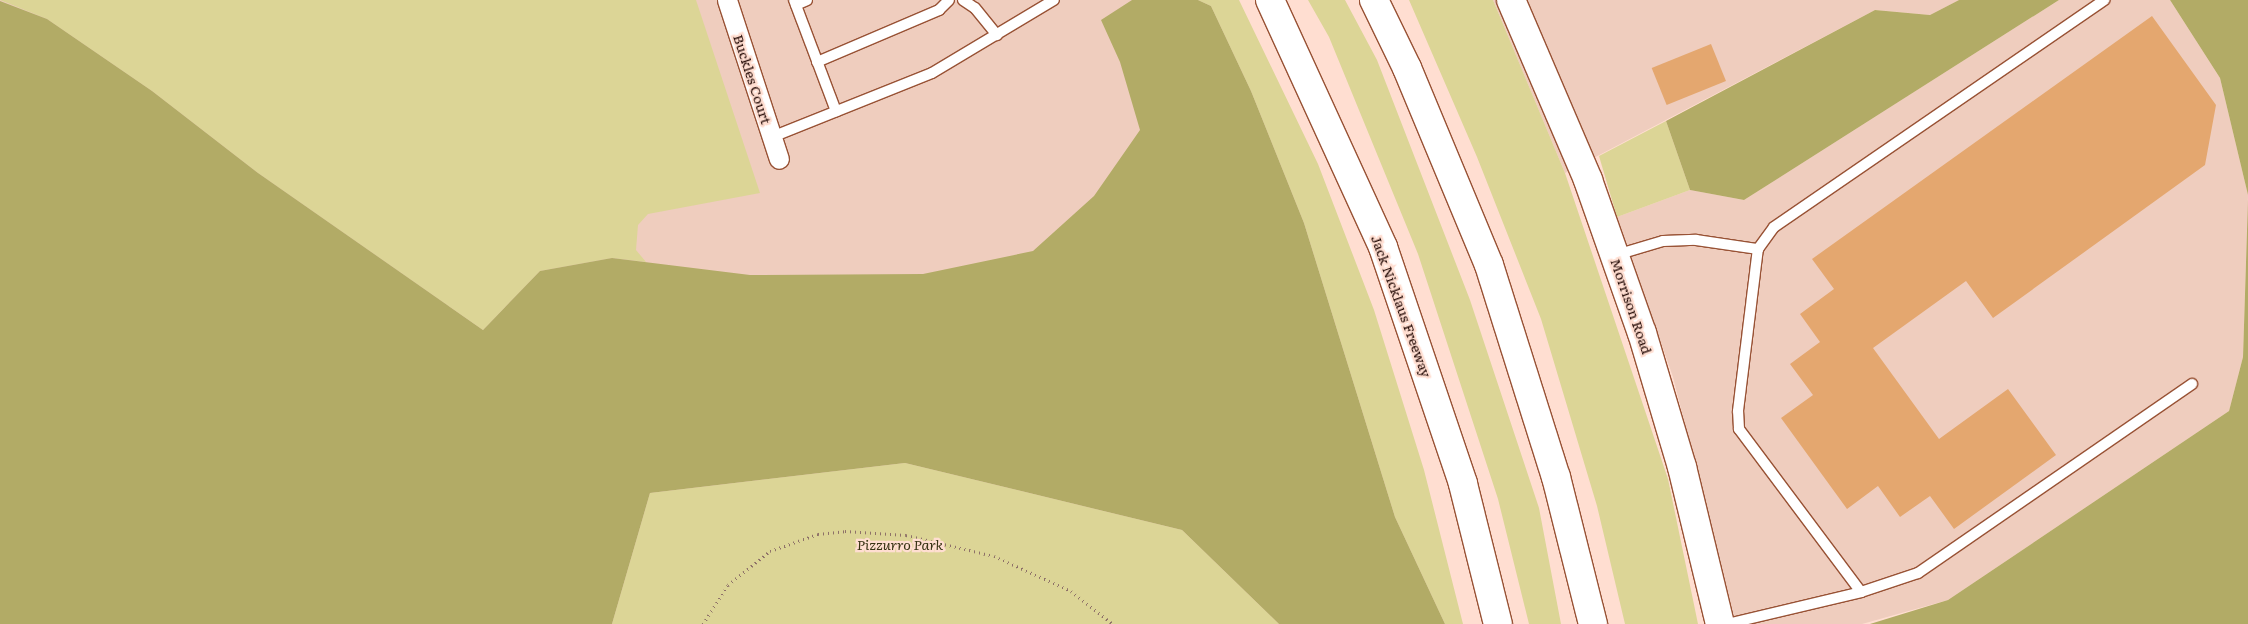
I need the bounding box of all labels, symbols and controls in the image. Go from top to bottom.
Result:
street label: Buckles Court [731,32,775,126]
street label: Jack Nicklaus Freeway [1368,233,1436,379]
street label: Morrison Road [1608,256,1656,356]
park label: Pizzurro Park [857,536,943,552]

